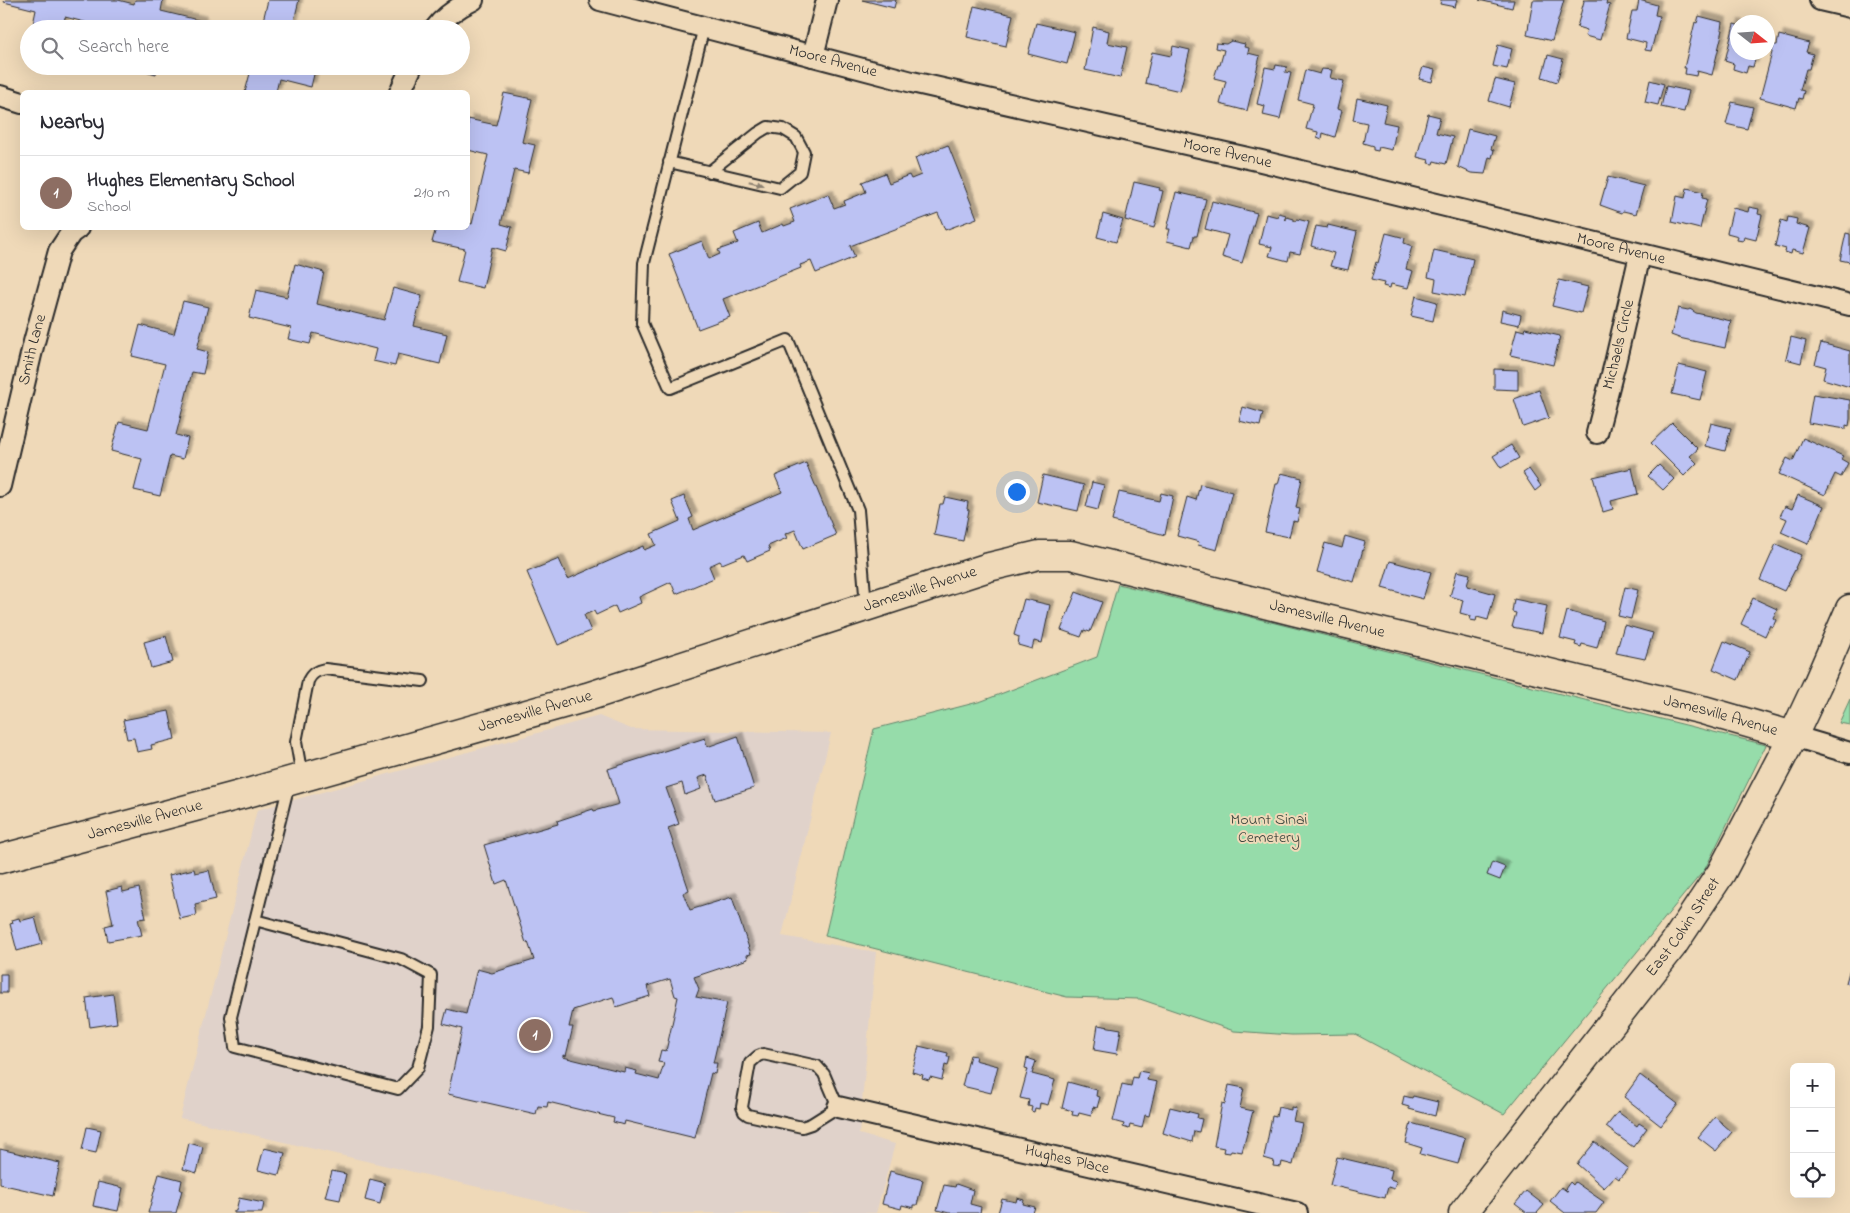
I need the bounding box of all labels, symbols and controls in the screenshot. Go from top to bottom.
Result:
north arrow [1730,15,1775,60]
search box [20,20,470,75]
icon: search [38,34,66,62]
text: Search here [78,34,169,61]
street label: Moore Avenue [786,38,881,85]
text: Nearby [40,108,104,138]
street label: Moore Avenue [1181,132,1275,175]
text: Hughes Elementary School [87,168,294,195]
one-way arrow [749,179,764,187]
text: 1 [53,181,59,205]
text: 210 m [414,181,450,205]
text: School [87,195,131,219]
street label: Moore Avenue [1574,227,1669,272]
street label: Michaels Circle [1597,297,1641,392]
street label: Smith Lane [12,311,53,388]
your location [1004,479,1030,505]
street label: Jamesville Avenue [860,560,981,619]
street label: Jamesville Avenue [1267,594,1388,645]
street label: Jamesville Avenue [475,684,596,739]
street label: Jamesville Avenue [1661,689,1781,743]
street label: Jamesville Avenue [85,793,206,847]
park label: Mount Sinai Cemetery [1231,808,1308,850]
street label: East Colvin Street [1640,872,1727,982]
pin: 1 [519,1016,551,1054]
map controls [1790,1063,1835,1198]
button: + [1790,1063,1835,1108]
button: − [1790,1108,1835,1153]
street label: Hughes Place [1022,1139,1112,1181]
button: locate [1790,1153,1835,1198]

